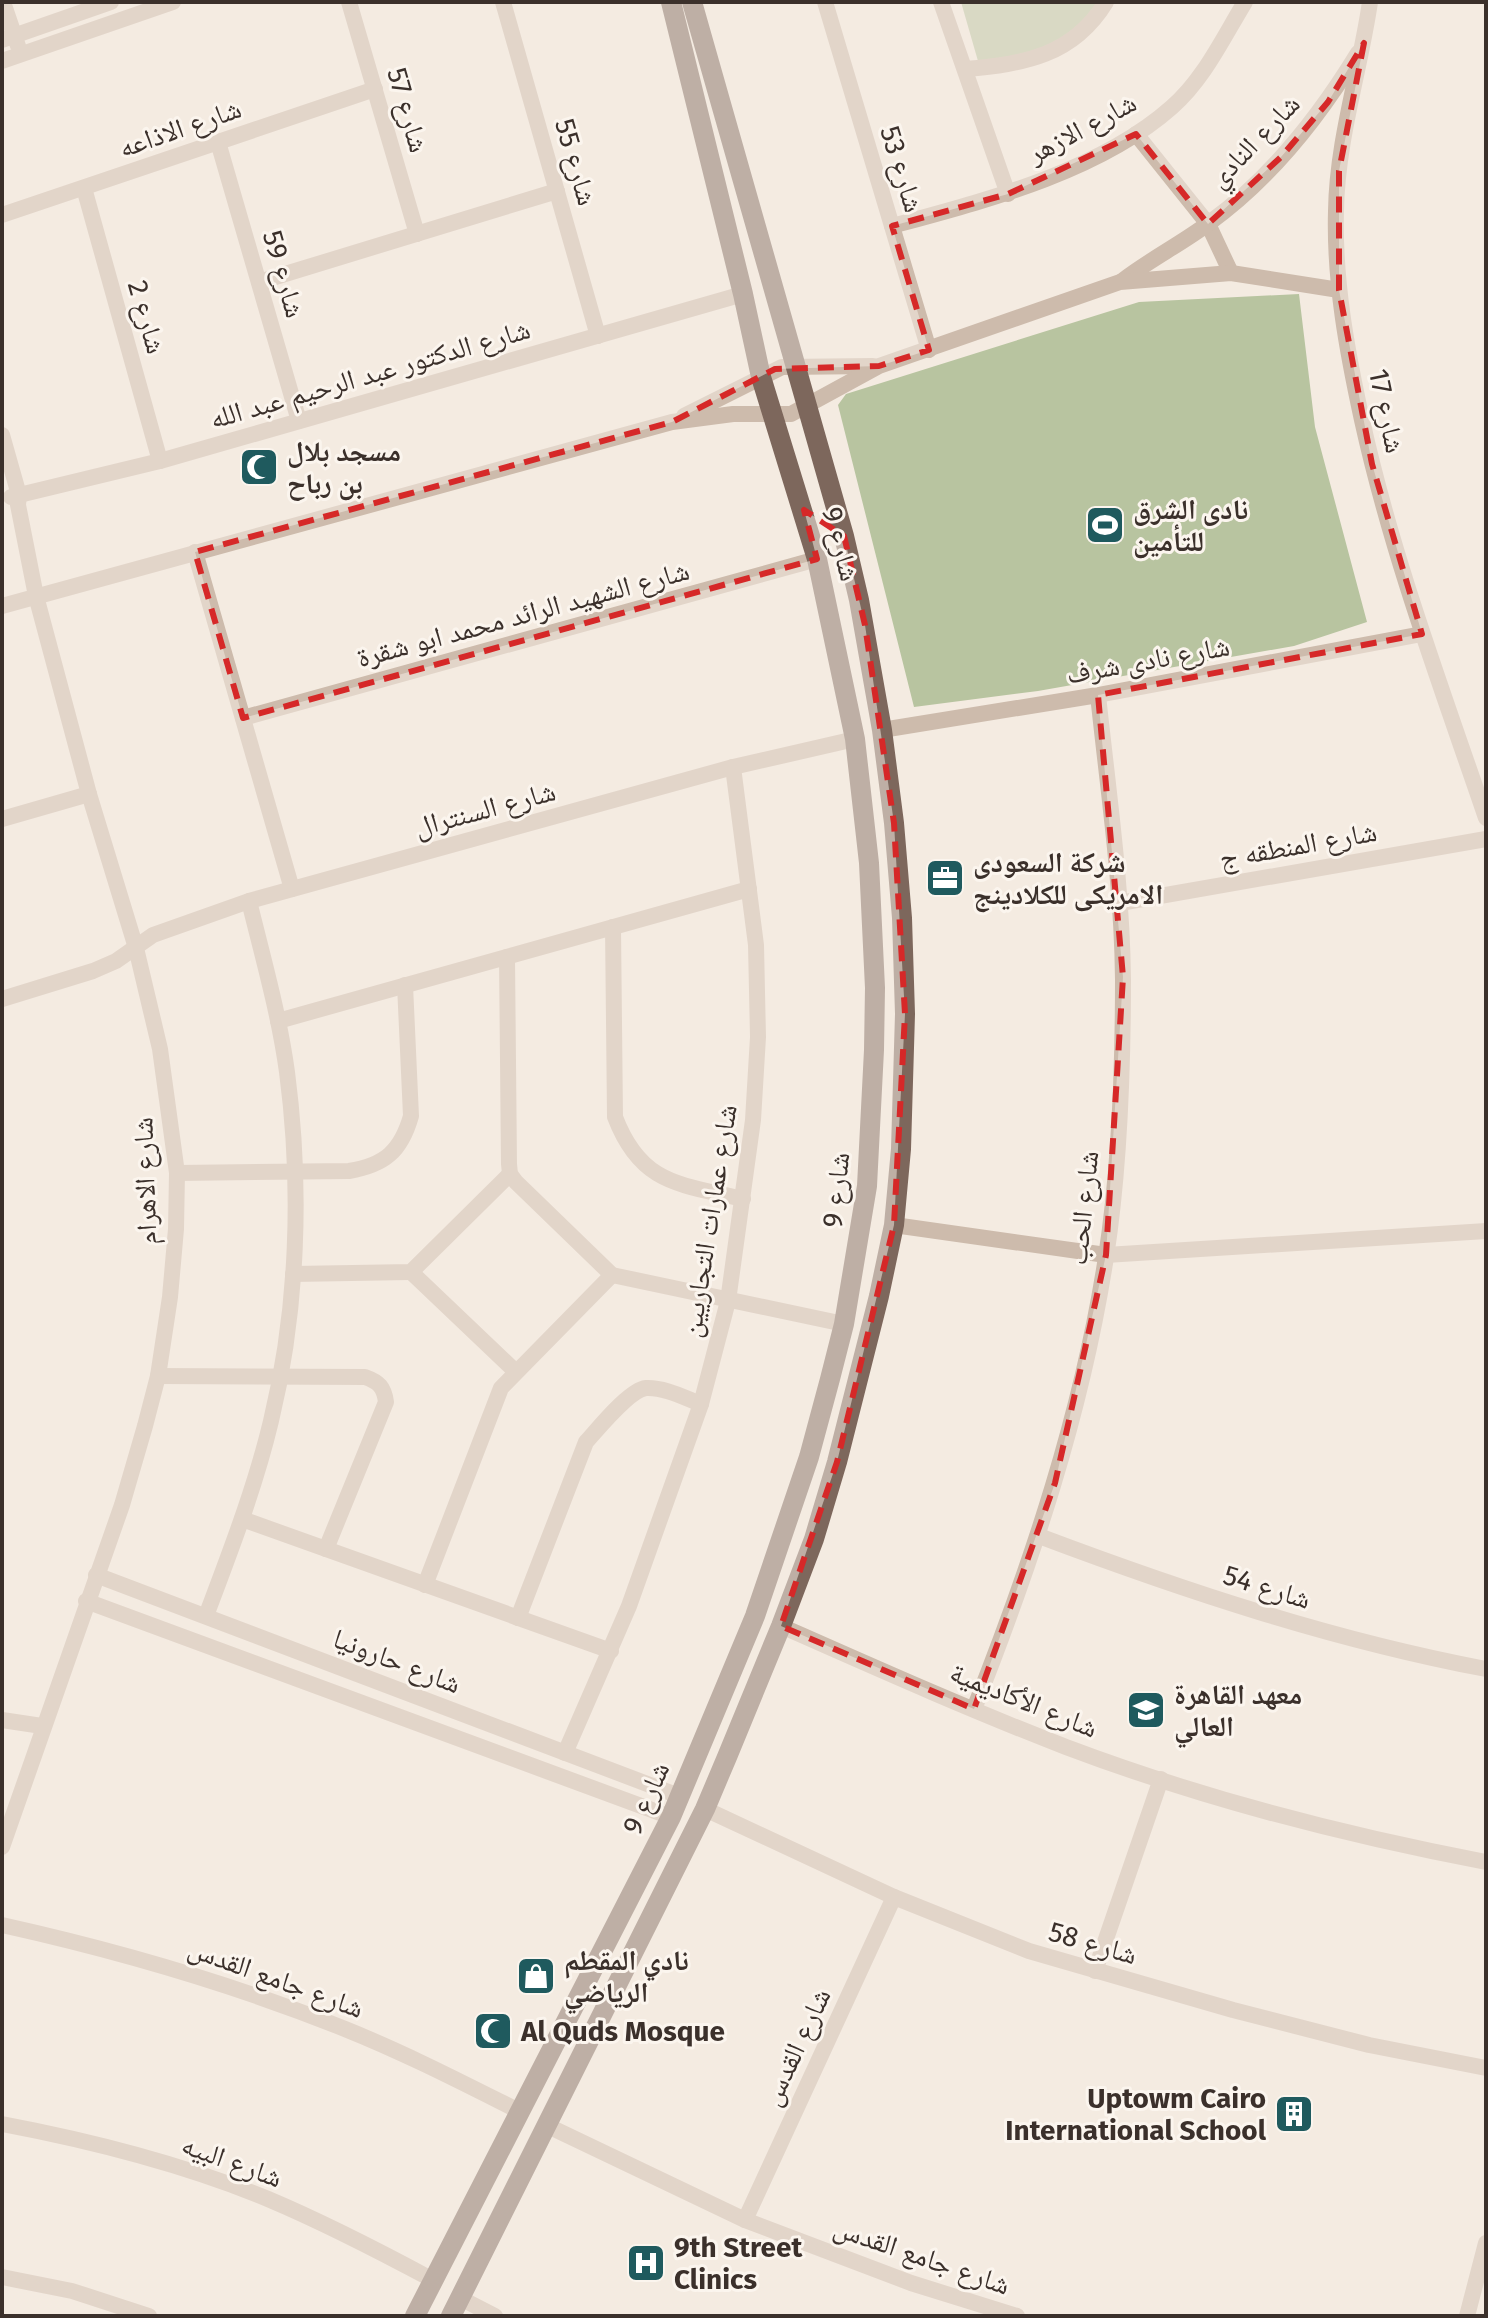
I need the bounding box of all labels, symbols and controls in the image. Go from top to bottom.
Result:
street label: شارع 57 [379,64,436,156]
street label: شارع الازهر [1021,86,1142,172]
street label: شارع النادي [1201,87,1311,199]
street label: شارع الاذاعه [115,92,246,165]
street label: شارع 55 [547,115,604,209]
street label: شارع 53 [872,122,931,216]
street label: شارع 59 [255,227,312,322]
street label: شارع 2 [120,277,173,358]
street label: شارع الدكتور عبد الرحيم عبد الله [206,312,535,437]
street label: شارع 17 [1361,366,1412,456]
place label: مسجد بلال بن رباح [287,435,401,501]
mosque icon: مسجد بلال بن رباح [238,446,280,488]
place label: نادى الشرق للتأمين [1133,493,1248,559]
street label: شارع 9 [814,503,867,585]
sports icon: نادى الشرق للتأمين [1084,504,1126,546]
street label: شارع الشهيد الرائد محمد ابو شقرة [353,554,693,675]
street label: شارع نادى شرف [1064,629,1232,692]
street label: شارع السنترال [411,774,559,845]
street label: شارع المنطقه ج [1217,815,1379,876]
place label: شركة السعودى الامريكى للكلادينج [973,846,1163,913]
office icon: شركة السعودى الامريكى للكلادينج [924,857,966,899]
street label: شارع عمارات التجاريين [674,1102,745,1340]
street label: شارع الاهرام [126,1117,166,1245]
street label: شارع الحب [1061,1149,1106,1267]
street label: شارع 9 [816,1151,857,1229]
street label: شارع 54 [1219,1558,1315,1617]
street label: شارع حارونيا [328,1622,466,1701]
street label: شارع الأكاديمية [945,1655,1103,1745]
place label: معهد القاهرة العالي [1174,1678,1302,1748]
school or university icon: معهد القاهرة العالي [1125,1689,1167,1731]
street label: شارع 9 [616,1757,677,1840]
street label: شارع 58 [1045,1915,1141,1972]
street label: شارع جامع القدس [183,1931,368,2026]
place label: نادي المقطم الرياضي [564,1944,689,2014]
shop icon: نادي المقطم الرياضي [515,1955,557,1997]
street label: شارع القدس [754,1983,838,2111]
mosque icon: Al Quds Mosque [472,2010,514,2052]
place label: Al Quds Mosque [520,2015,725,2048]
place label: Uptowm Cairo International School [1005,2082,1267,2147]
building icon: Uptowm Cairo International School [1273,2093,1315,2135]
street label: شارع البيه [177,2128,287,2195]
street label: شارع جامع القدس [829,2210,1014,2303]
place label: 9th Street Clinics [674,2231,803,2296]
hospital icon: 9th Street Clinics [625,2242,667,2284]

